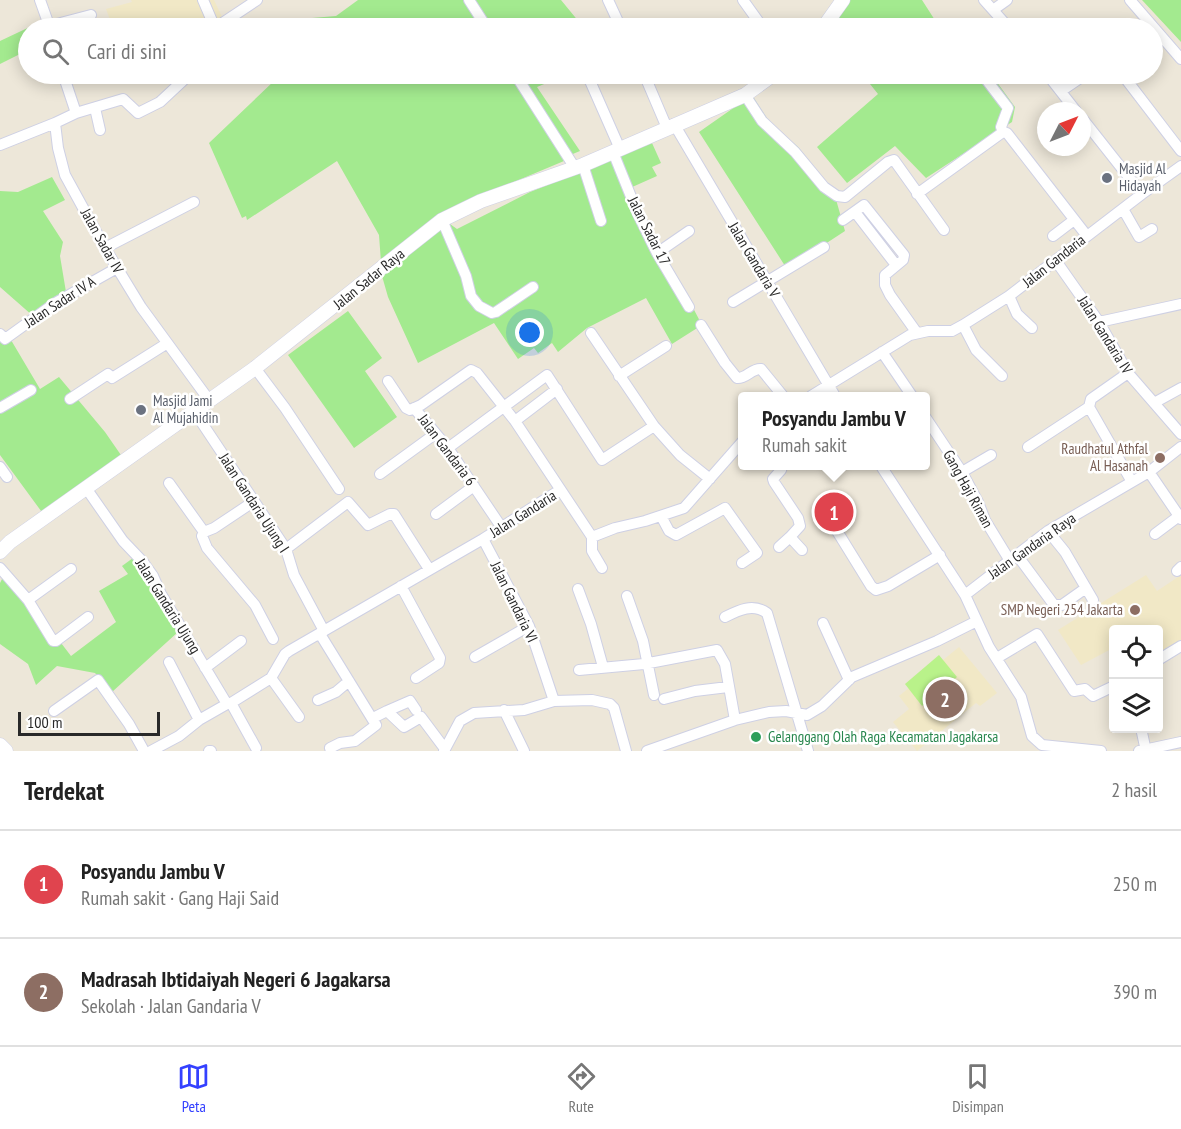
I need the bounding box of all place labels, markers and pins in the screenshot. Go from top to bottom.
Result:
place label: Masjid Al Hidayah [1119,159,1166,195]
marker: Masjid Al Hidayah [1100,171,1114,185]
place label: Masjid Jami Al Mujahidin [153,391,218,427]
marker: Masjid Jami Al Mujahidin [134,403,148,417]
place label: Raudhatul Athfal Al Hasanah [1061,439,1149,475]
marker: Raudhatul Athfal Al Hasanah [1153,451,1167,465]
pin: 1 [814,490,854,534]
place label: SMP Negeri 254 Jakarta [1001,600,1123,619]
marker: SMP Negeri 254 Jakarta [1128,603,1142,617]
pin: 2 [926,676,964,722]
place label: Gelanggang Olah Raga Kecamatan Jagakarsa [768,727,998,746]
marker: Gelanggang Olah Raga Kecamatan Jagakarsa [749,730,763,744]

